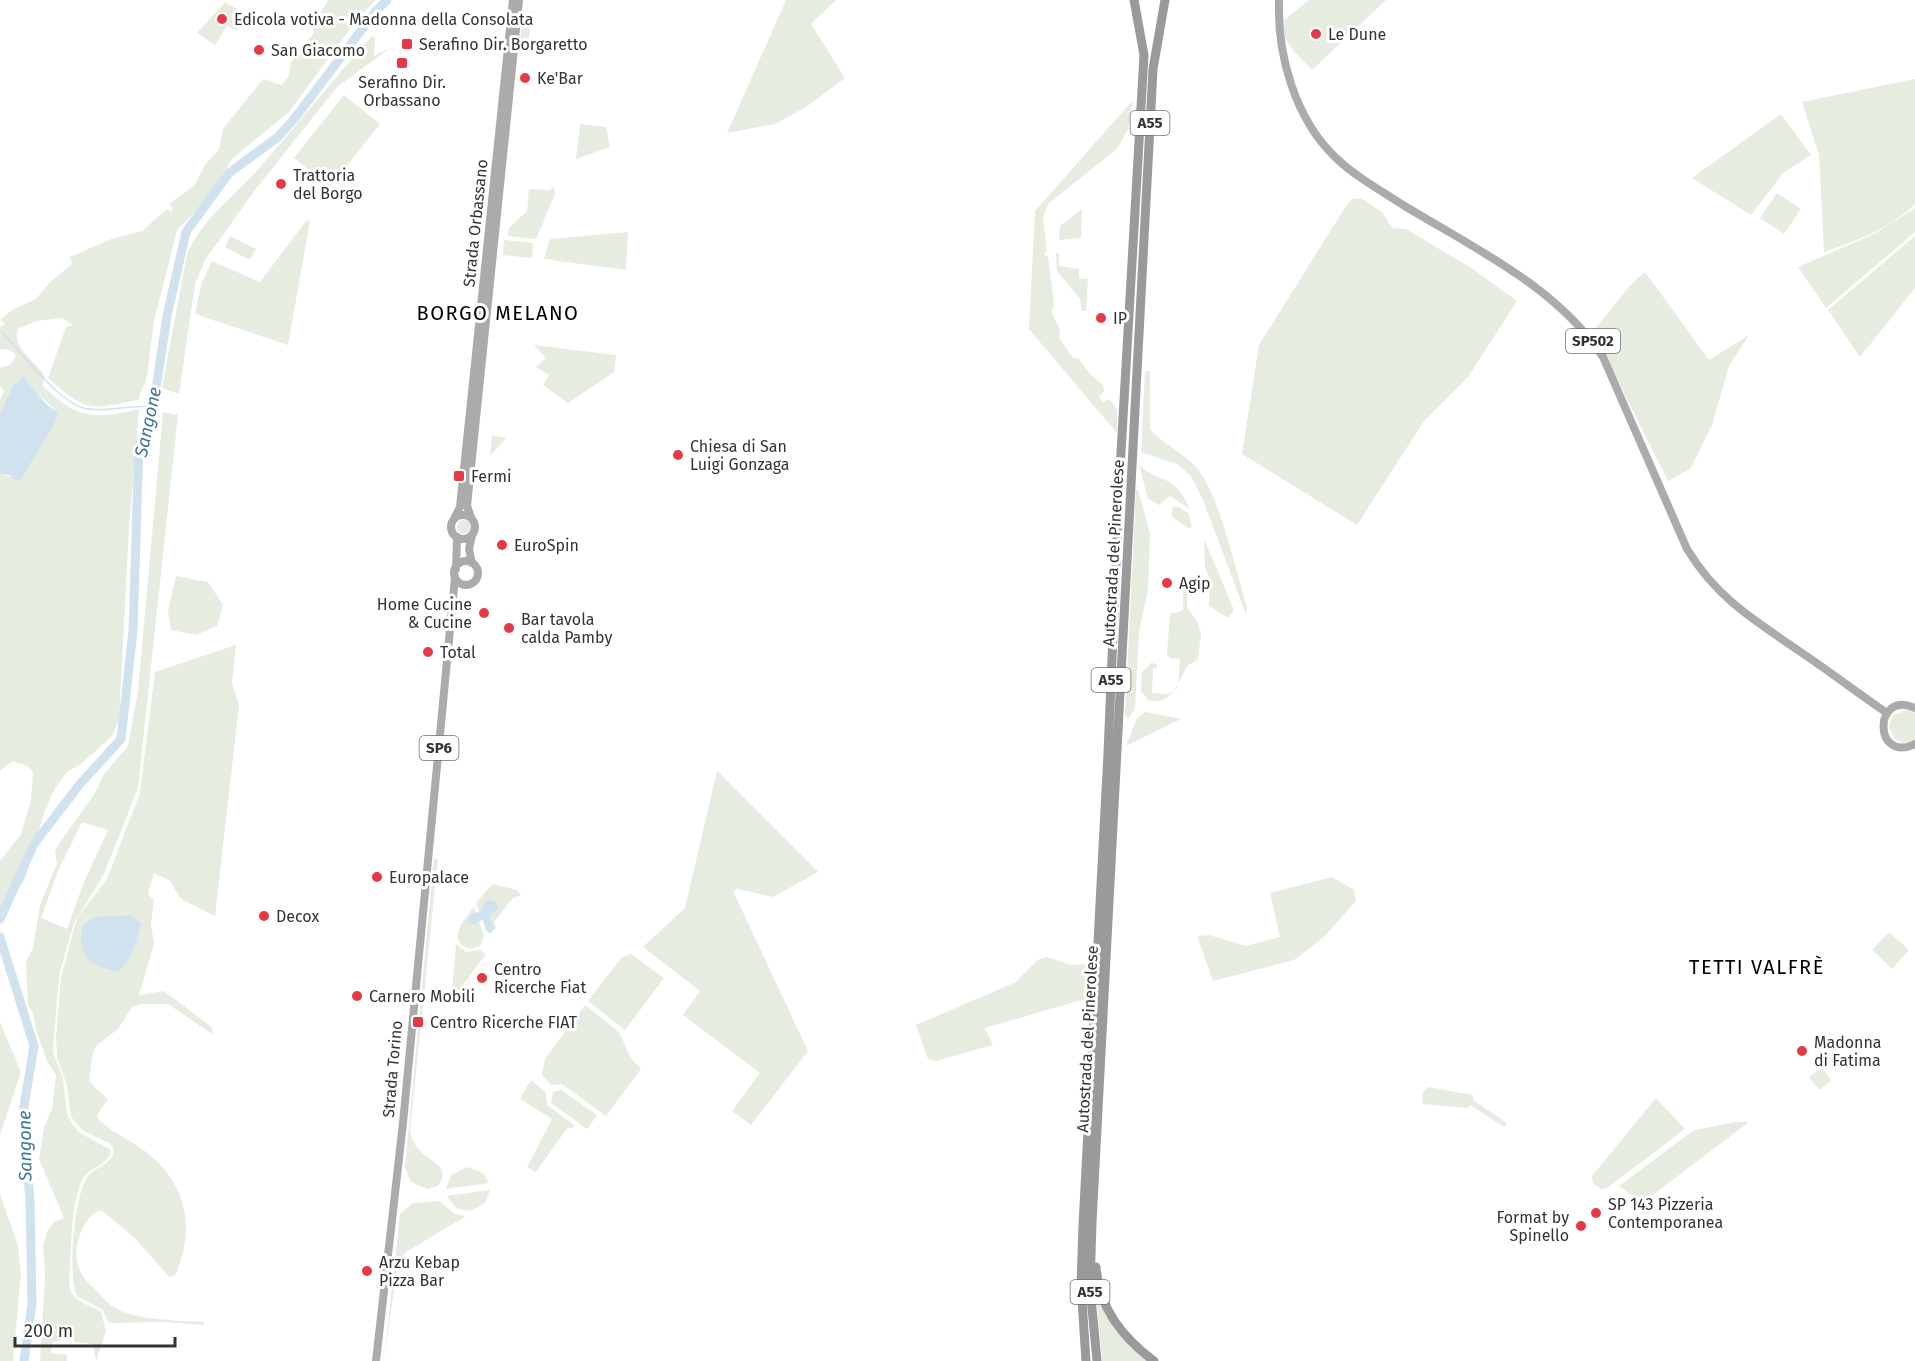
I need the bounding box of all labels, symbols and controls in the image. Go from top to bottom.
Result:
place label: Edicola votiva - Madonna della Consolata [234,10,533,29]
marker: Edicola votiva - Madonna della Consolata [215,12,229,26]
place label: Le Dune [1328,25,1386,44]
marker: Le Dune [1309,27,1323,41]
place label: Serafino Dir. Borgaretto [419,35,588,54]
marker: Serafino Dir. Borgaretto [400,37,414,51]
place label: San Giacomo [271,41,365,60]
marker: San Giacomo [252,43,266,57]
marker: Serafino Dir. Orbassano [395,56,409,70]
place label: Ke'Bar [537,69,584,88]
marker: Ke'Bar [518,71,532,85]
place label: Serafino Dir. Orbassano [358,73,446,110]
road number: A55 [1130,111,1170,135]
street label: Strada Orbassano [459,158,492,288]
place label: Trattoria del Borgo [293,166,363,203]
marker: Trattoria del Borgo [274,177,288,191]
district label: BORGO MELANO [417,301,579,325]
place label: IP [1113,309,1127,328]
marker: IP [1094,311,1108,325]
road number: SP502 [1566,329,1620,353]
water label: Sangone [130,385,166,460]
place label: Chiesa di San Luigi Gonzaga [690,437,789,474]
marker: Chiesa di San Luigi Gonzaga [671,448,685,462]
street label: Autostrada del Pinerolese [1099,459,1128,647]
place label: Fermi [471,467,511,486]
marker: Fermi [452,469,466,483]
place label: EuroSpin [514,536,579,555]
marker: EuroSpin [495,538,509,552]
place label: Agip [1179,574,1211,593]
marker: Agip [1160,576,1174,590]
place label: Home Cucine & Cucine [377,595,472,632]
marker: Home Cucine & Cucine [477,606,491,620]
place label: Bar tavola calda Pamby [521,610,612,647]
marker: Bar tavola calda Pamby [502,621,516,635]
place label: Total [440,643,476,662]
marker: Total [421,645,435,659]
road number: A55 [1092,668,1130,692]
road number: SP6 [420,736,458,760]
place label: Europalace [389,868,469,887]
marker: Europalace [370,870,384,884]
place label: Decox [276,907,320,926]
marker: Decox [257,909,271,923]
street label: Autostrada del Pinerolese [1073,945,1102,1133]
district label: TETTI VALFRÈ [1689,955,1825,979]
place label: Centro Ricerche Fiat [494,960,586,997]
marker: Centro Ricerche Fiat [475,971,489,985]
place label: Carnero Mobili [369,987,475,1006]
marker: Carnero Mobili [350,989,364,1003]
place label: Centro Ricerche FIAT [430,1013,578,1032]
marker: Centro Ricerche FIAT [411,1015,425,1029]
street label: Strada Torino [379,1020,406,1118]
place label: Madonna di Fatima [1814,1033,1882,1070]
marker: Madonna di Fatima [1795,1044,1809,1058]
water label: Sangone [13,1110,37,1183]
place label: SP 143 Pizzeria Contemporanea [1608,1195,1723,1232]
marker: SP 143 Pizzeria Contemporanea [1589,1206,1603,1220]
place label: Format by Spinello [1496,1208,1569,1245]
marker: Format by Spinello [1574,1219,1588,1233]
place label: Arzu Kebap Pizza Bar [379,1253,460,1290]
marker: Arzu Kebap Pizza Bar [360,1264,374,1278]
road number: A55 [1070,1280,1110,1304]
scale bar [15,1310,176,1348]
text: 200 m [24,1320,73,1342]

